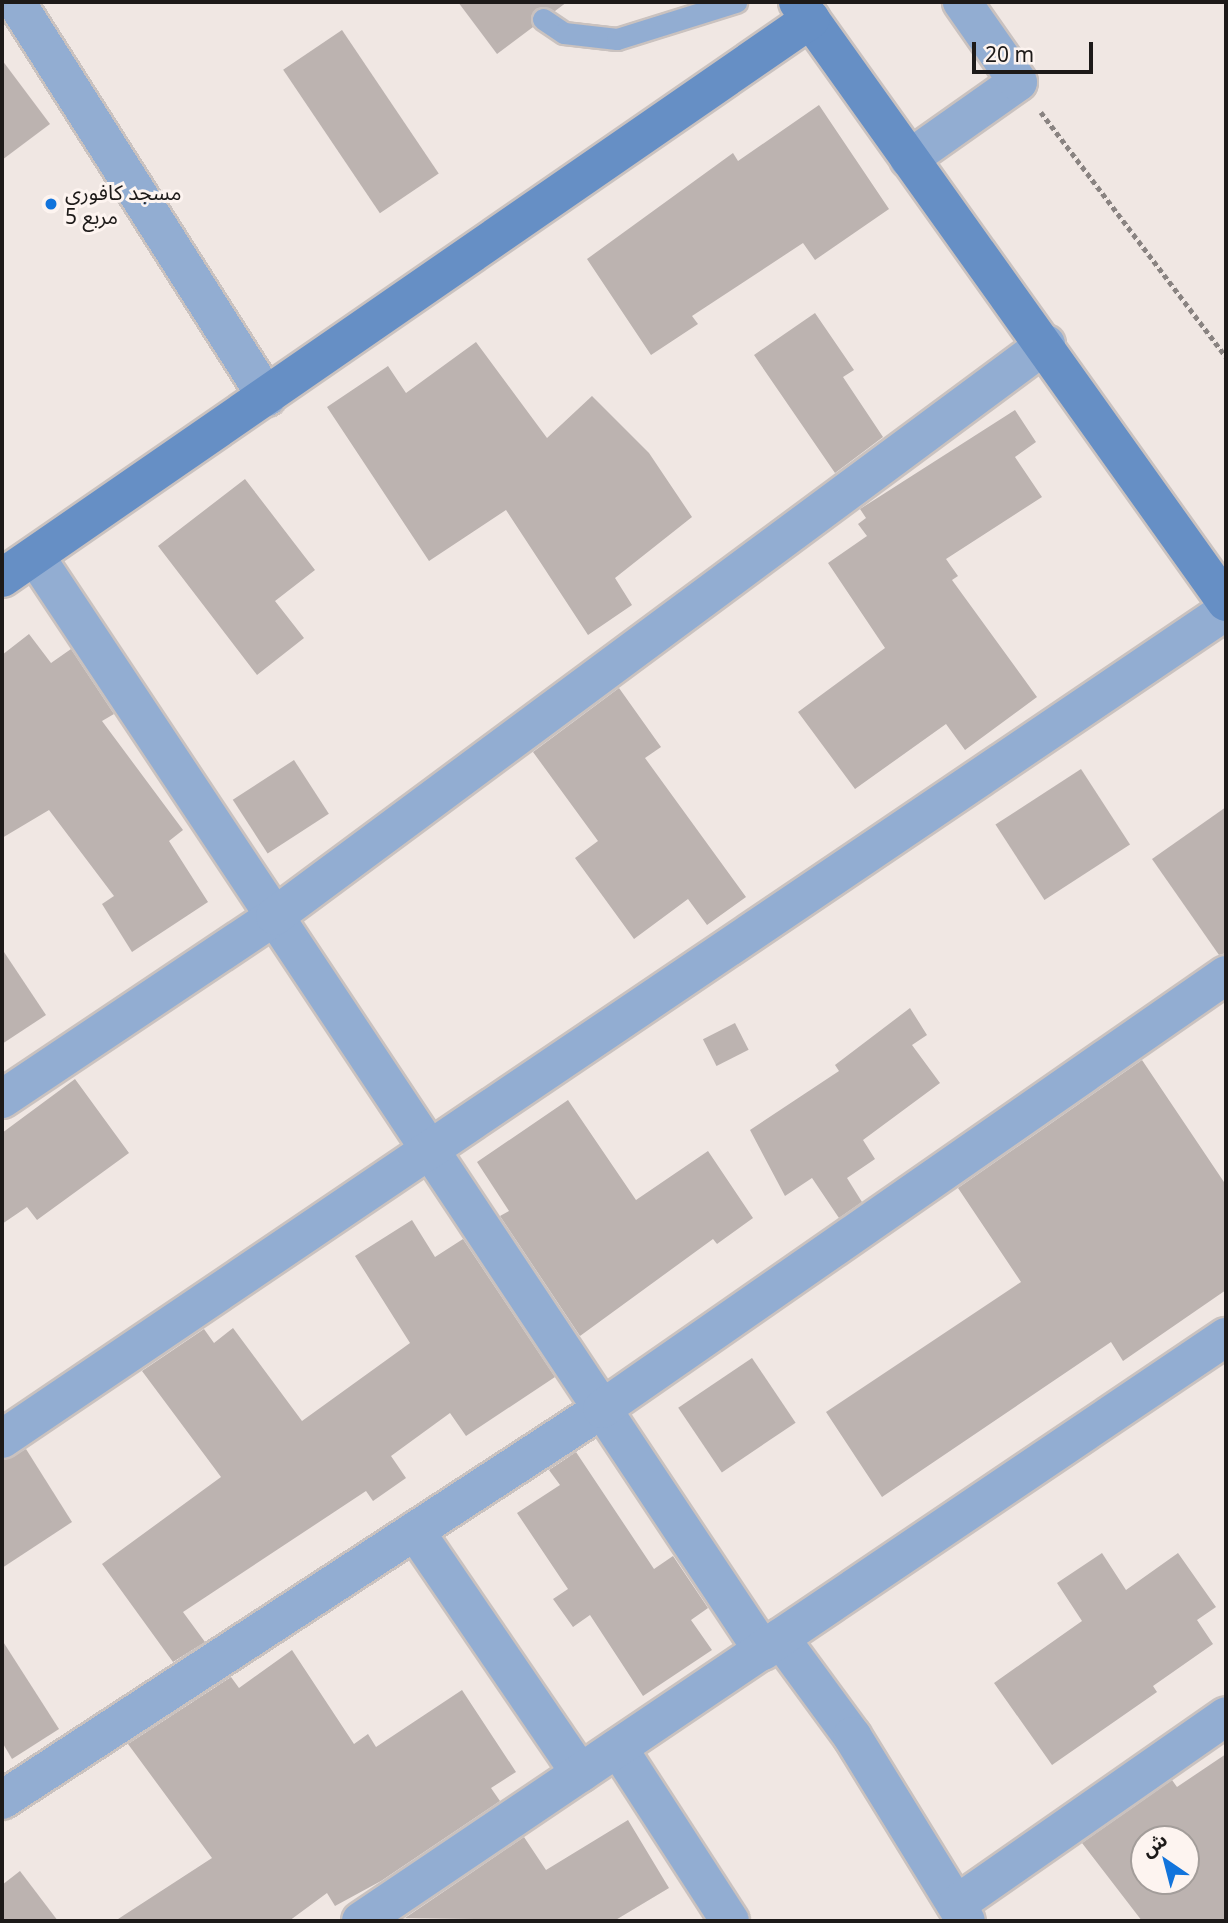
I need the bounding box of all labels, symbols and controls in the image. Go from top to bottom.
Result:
scale bar [976,28,1097,72]
text: 20 m [985,40,1034,68]
place label: مسجد كافوري مربع 5 [65,179,182,229]
marker: مسجد كافوري مربع 5 [43,196,59,212]
north arrow [1130,1825,1200,1895]
text: ش [1136,1826,1172,1863]

